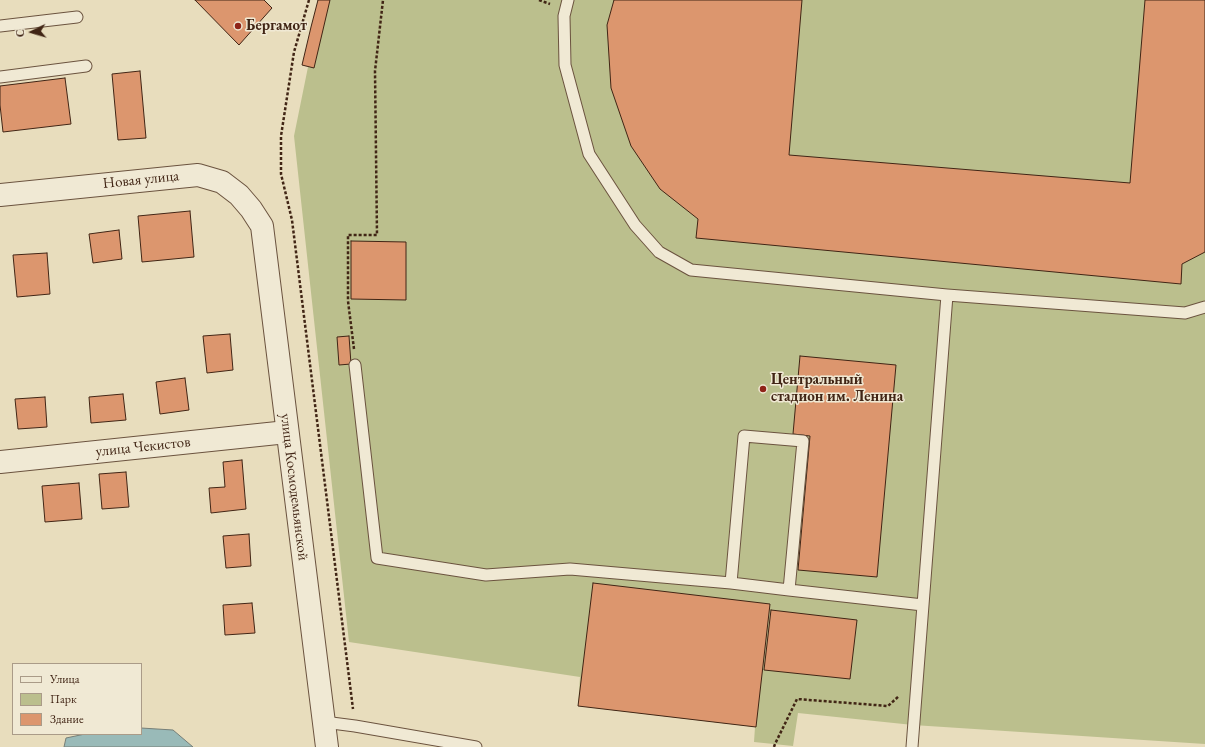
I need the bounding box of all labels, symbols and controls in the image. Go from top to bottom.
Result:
north arrow [12,12,52,52]
place label: Бергамот [246,17,307,35]
marker: Бергамот [233,21,243,31]
text: С [13,29,27,38]
street label: Новая улица [102,167,180,193]
place label: Центральный стадион им. Ленина [771,371,903,406]
marker: Центральный стадион им. Ленина [758,384,768,394]
street label: улица Космодемьянской [276,412,312,562]
street label: улица Чекистов [95,433,191,461]
legend [12,663,142,735]
text: Улица [50,671,80,687]
text: Парк [50,691,77,707]
text: Здание [50,711,84,727]

